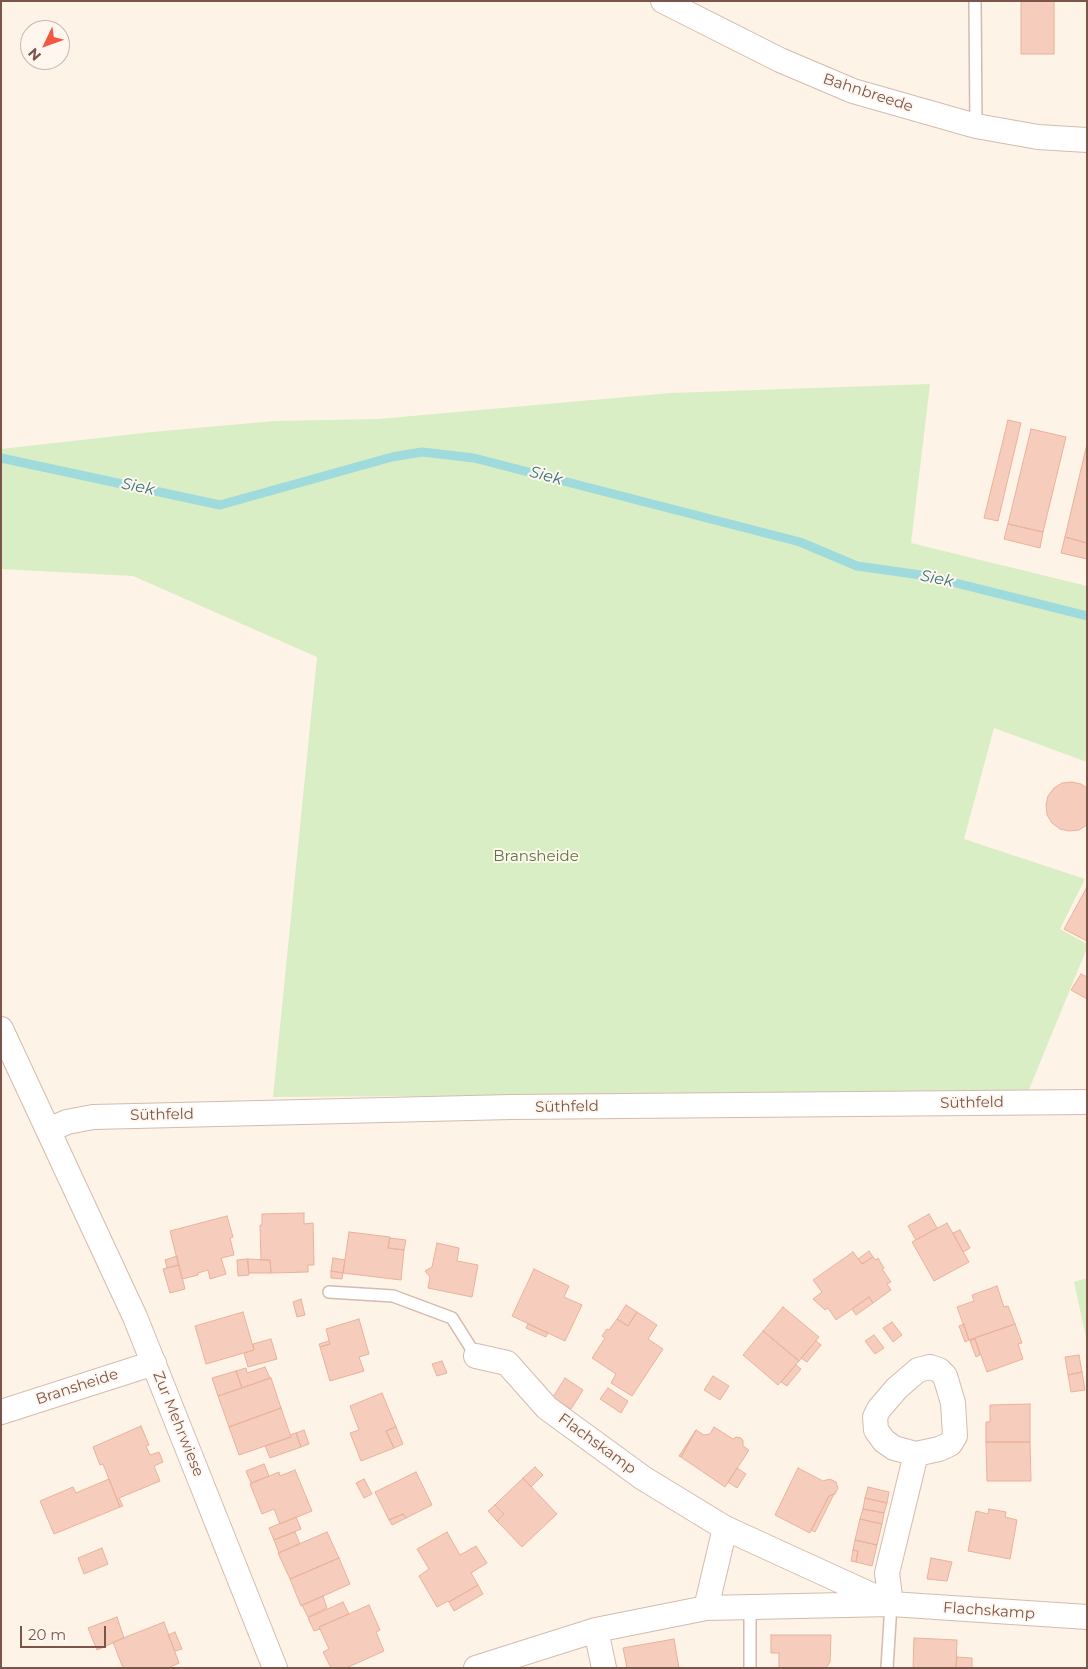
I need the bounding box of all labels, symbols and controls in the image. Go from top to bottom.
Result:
north arrow [20,20,70,70]
text: N [24,44,45,65]
street label: Bahnbreede [821,70,915,116]
water label: Siek [527,462,565,490]
water label: Siek [120,474,156,500]
water label: Siek [919,566,955,592]
park label: Bransheide [493,848,579,866]
street label: Süthfeld [940,1093,1004,1113]
street label: Süthfeld [535,1097,599,1117]
street label: Süthfeld [130,1105,194,1125]
street label: Bransheide [34,1365,120,1409]
street label: Zur Mehrwiese [149,1369,207,1479]
street label: Flachskamp [555,1410,639,1478]
street label: Flachskamp [943,1599,1035,1623]
scale bar [22,1616,109,1648]
text: 20 m [28,1625,66,1644]

